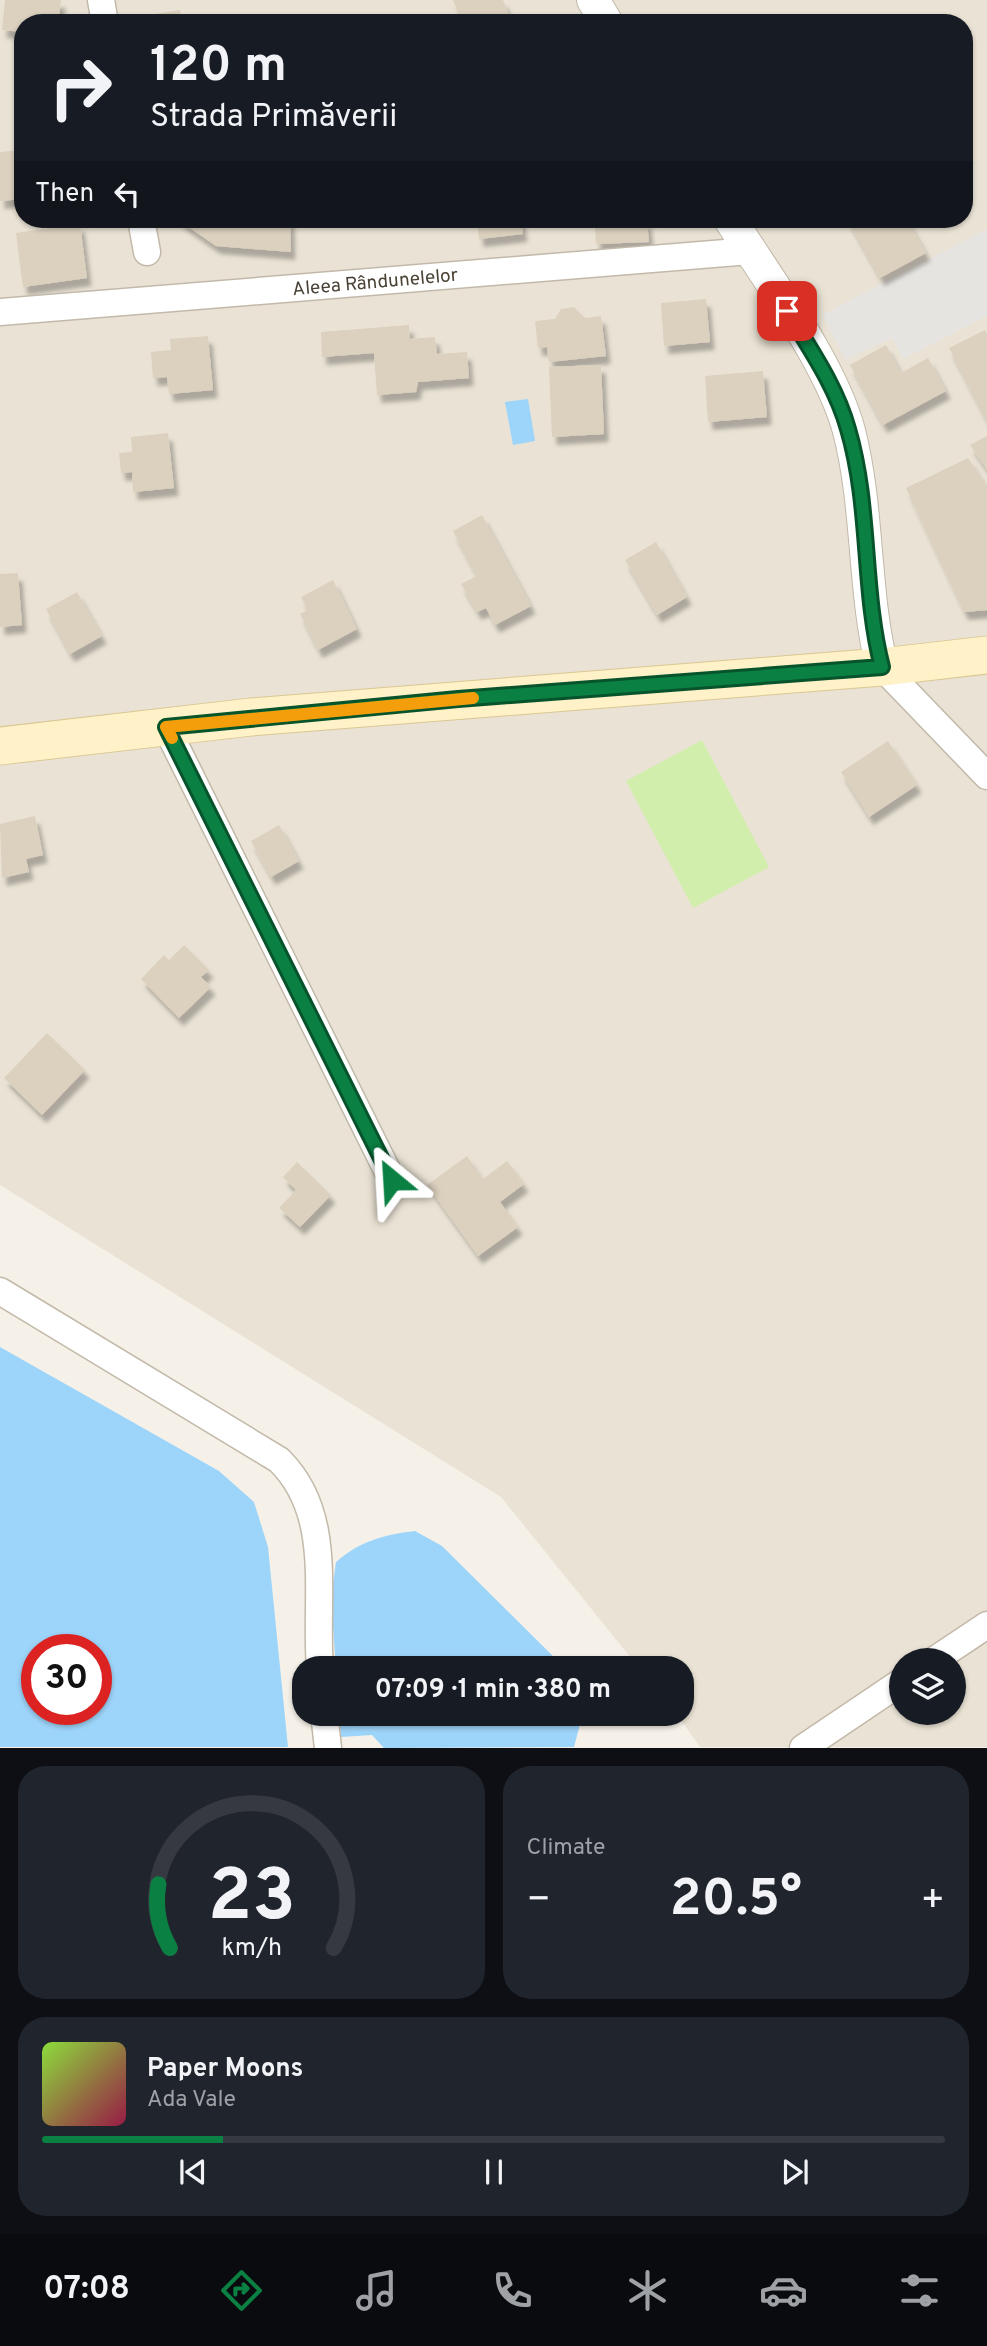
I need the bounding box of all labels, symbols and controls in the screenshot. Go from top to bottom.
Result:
text: 120 m [150,37,287,99]
icon: right [35,42,126,133]
text: Strada Primăverii [150,98,397,138]
icon: left [108,175,146,213]
text: Then [35,178,94,211]
street label: Aleea Rândunelelor [291,264,460,302]
pin [757,281,817,341]
icon: arrive [768,292,806,330]
position arrow [355,1143,429,1217]
speed limit sign: 30 [21,1634,112,1725]
map controls [889,1648,966,1725]
button: layers [889,1648,966,1725]
text: 07:09 · 1 min · 380 m [375,1674,611,1707]
text: Climate [527,1834,605,1863]
text: 23 [207,1855,295,1947]
text: 20.5° [670,1868,802,1934]
text: − [527,1877,551,1926]
text: + [920,1877,945,1926]
text: km/h [221,1933,282,1965]
text: Paper Moons [147,2053,303,2086]
text: Ada Vale [147,2086,236,2115]
icon: previous [174,2153,212,2191]
icon: pause [475,2153,513,2191]
icon: next [776,2153,814,2191]
icon: directions [217,2266,266,2315]
icon: music [352,2266,401,2315]
icon: phone [488,2266,537,2315]
icon: climate [623,2266,672,2315]
icon: car [759,2266,808,2315]
icon: filters [895,2266,944,2315]
text: 07:08 [43,2270,130,2310]

